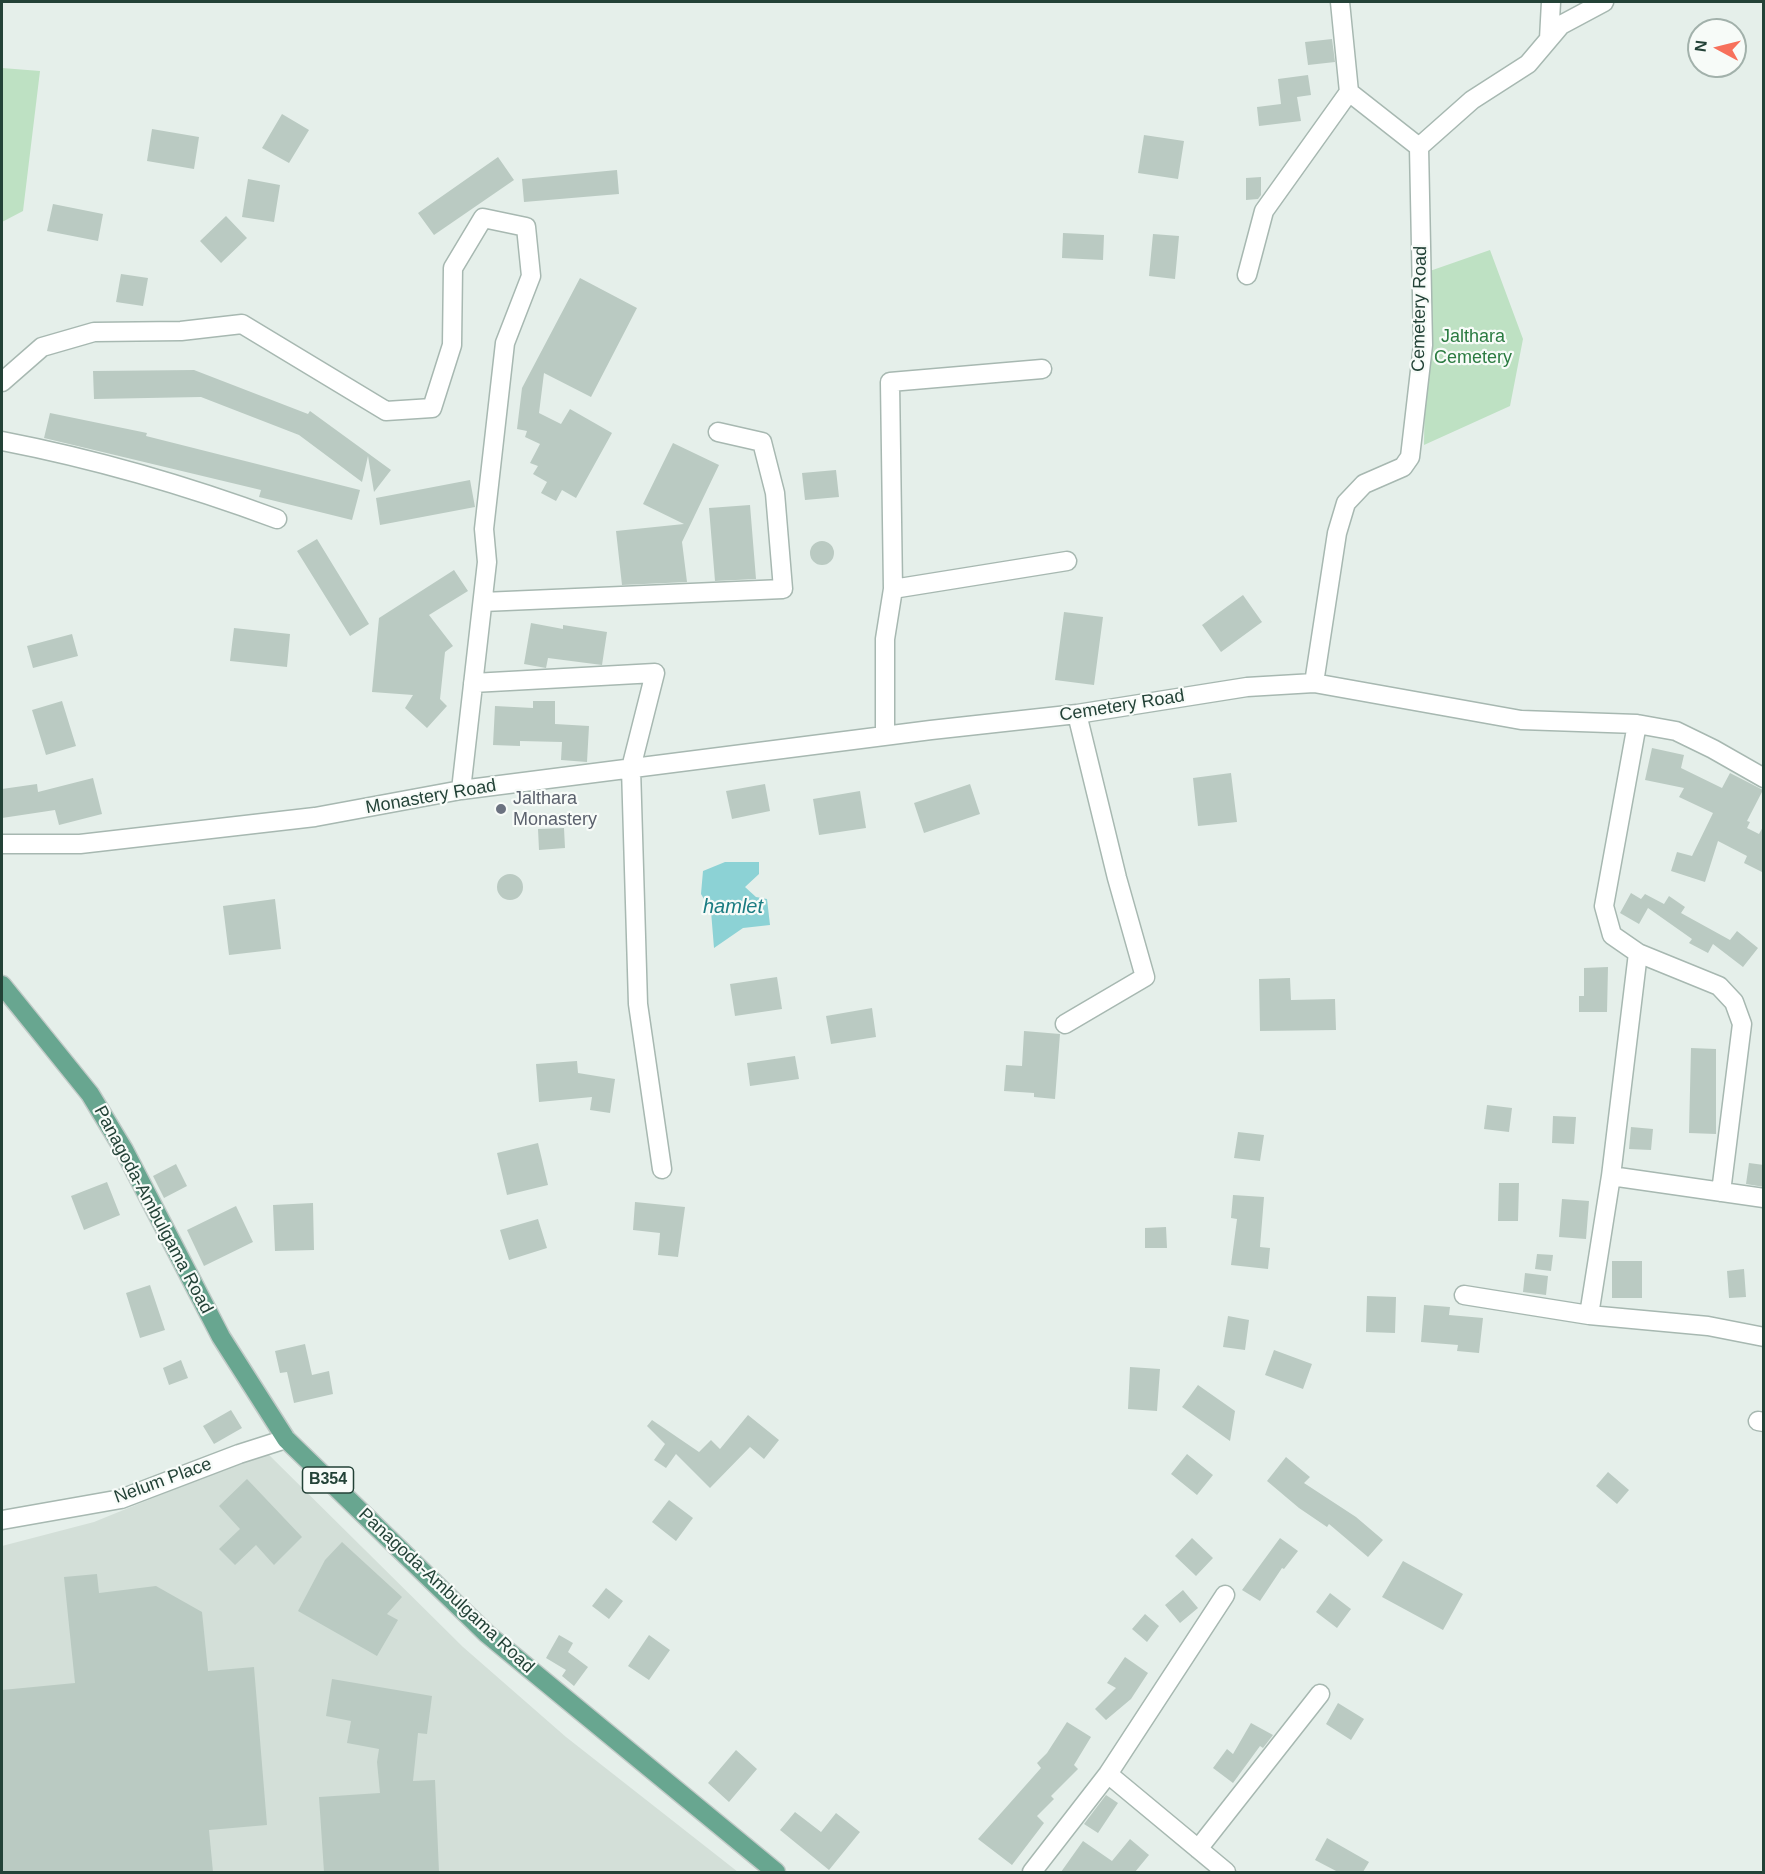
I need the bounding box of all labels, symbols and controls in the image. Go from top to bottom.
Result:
north arrow [1687,18,1747,78]
text: N [1691,39,1710,53]
street label: Cemetery Road [1408,246,1432,372]
park label: Jalthara Cemetery [1434,326,1512,368]
street label: Cemetery Road [1058,685,1186,727]
street label: Monastery Road [364,775,498,819]
place label: Jalthara Monastery [513,788,597,830]
marker: Jalthara Monastery [494,802,508,816]
water label: hamlet [703,895,763,919]
street label: Panagoda-Ambulgama Road [89,1102,217,1318]
street label: Nelum Place [111,1453,215,1509]
road number: B354 [302,1467,354,1493]
street label: Panagoda-Ambulgama Road [354,1504,538,1678]

